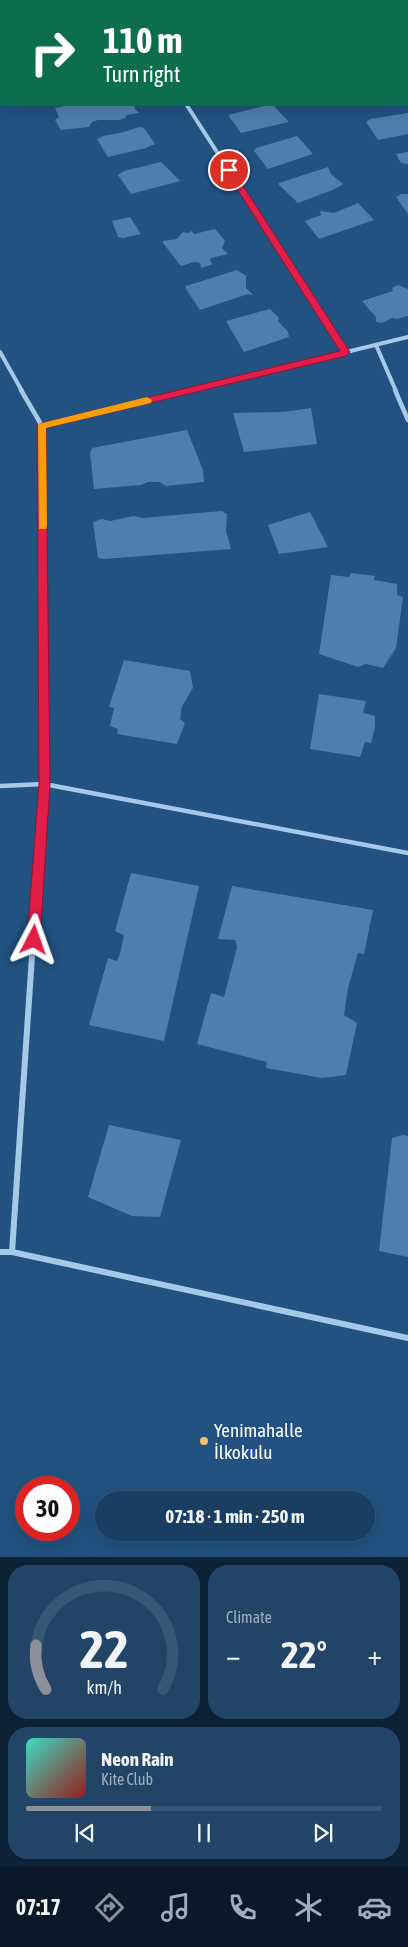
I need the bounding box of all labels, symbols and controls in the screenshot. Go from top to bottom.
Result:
icon: right [20,20,85,85]
text: 110 m [103,20,182,60]
text: Turn right [103,61,180,87]
pin [208,149,250,191]
icon: arrive [215,156,243,184]
position arrow [7,913,59,965]
place label: Yenimahalle İlkokulu [214,1419,303,1463]
marker: Yenimahalle İlkokulu [198,1435,210,1447]
speed limit sign: 30 [15,1476,80,1541]
text: 07:18 · 1 min · 250 m [165,1505,305,1527]
text: Climate [226,1608,272,1626]
text: 22 [80,1619,128,1679]
text: 22° [281,1633,327,1676]
text: − [226,1639,241,1671]
text: + [367,1639,382,1671]
text: km/h [86,1677,122,1698]
text: Neon Rain [101,1748,173,1770]
text: Kite Club [101,1770,153,1788]
icon: previous [71,1819,99,1847]
icon: pause [190,1819,218,1847]
icon: next [309,1819,337,1847]
icon: directions [92,1890,127,1925]
icon: music [158,1890,193,1925]
icon: phone [225,1890,260,1925]
icon: climate [291,1890,326,1925]
icon: car [357,1890,392,1925]
text: 07:17 [16,1894,61,1920]

